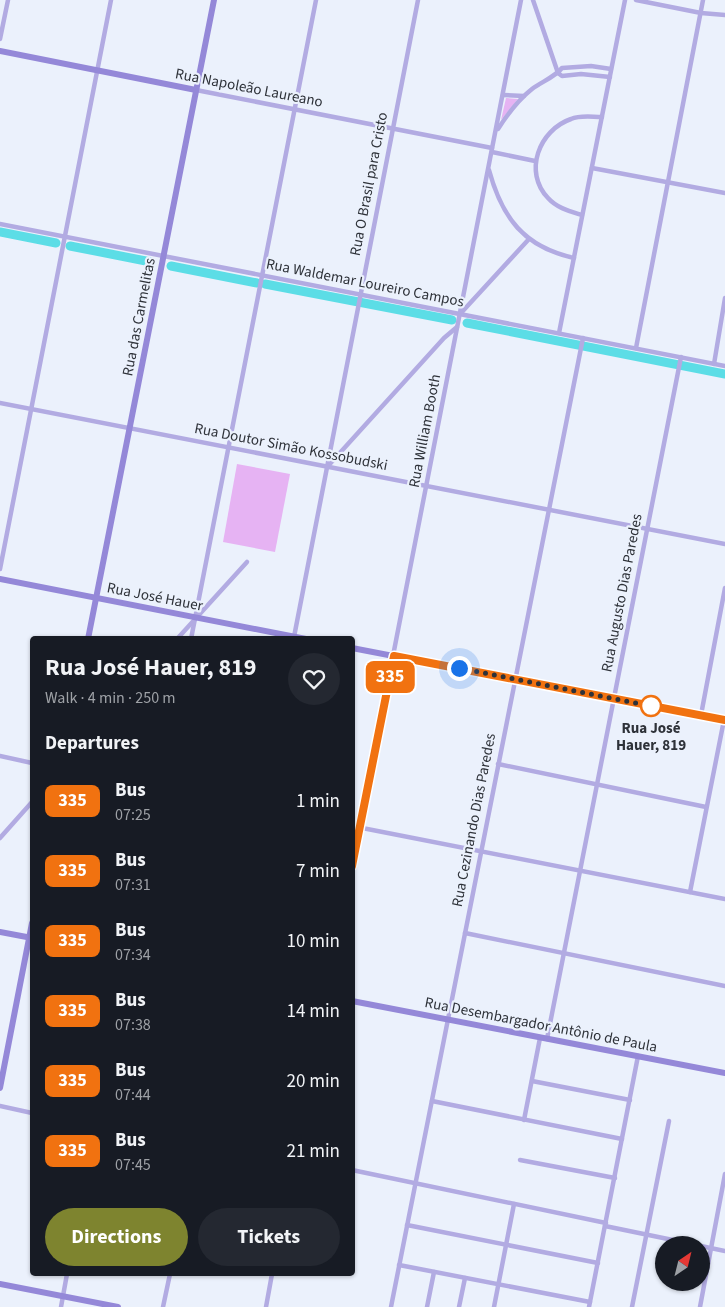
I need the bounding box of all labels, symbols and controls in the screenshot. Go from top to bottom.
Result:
street label: Rua Napoleão Laureano [173,63,325,113]
street label: Rua O Brasil para Cristo [345,110,393,258]
street label: Rua Waldemar Loureiro Campos [264,253,466,313]
street label: Rua das Carmelitas [117,256,161,378]
street label: Rua William Booth [404,372,446,490]
street label: Rua Doutor Simão Kossobudski [193,418,389,476]
street label: Rua Augusto Dias Paredes [596,512,648,674]
street label: Rua José Hauer [105,577,206,617]
text: Rua José Hauer, 819 [45,650,256,685]
button: heart [288,653,340,705]
your location [447,656,472,681]
line badge: 335 [361,661,419,693]
text: 335 [376,664,404,689]
text: Walk · 4 min · 250 m [45,687,176,709]
marker: Rua José Hauer, 819 [640,695,662,717]
place label: Rua José Hauer, 819 [616,718,686,756]
text: Departures [45,730,139,757]
street label: Rua Cezinando Dias Paredes [447,731,501,909]
text: Bus [115,777,146,804]
text: 335 [58,788,87,813]
text: 1 min [296,788,340,815]
text: 07:25 [115,804,151,826]
text: Bus [115,847,146,874]
text: 335 [58,858,87,883]
text: 7 min [296,858,340,885]
text: 07:31 [115,874,151,896]
text: Bus [115,917,146,944]
text: 335 [58,928,87,953]
text: 10 min [286,928,340,955]
text: 07:34 [115,944,151,966]
text: Bus [115,987,146,1014]
street label: Rua Desembargador Antônio de Paula [423,992,659,1058]
text: 335 [58,998,87,1023]
text: 14 min [286,998,340,1025]
text: 07:38 [115,1014,151,1036]
text: Bus [115,1057,146,1084]
text: 335 [58,1068,87,1093]
text: 20 min [286,1068,340,1095]
text: 07:44 [115,1084,151,1106]
text: Bus [115,1127,146,1154]
text: 335 [58,1138,87,1163]
text: 21 min [286,1138,340,1165]
text: 07:45 [115,1154,151,1176]
button: Directions [45,1208,188,1266]
button: Tickets [198,1208,340,1266]
north arrow [655,1236,710,1291]
map controls [655,1236,710,1291]

